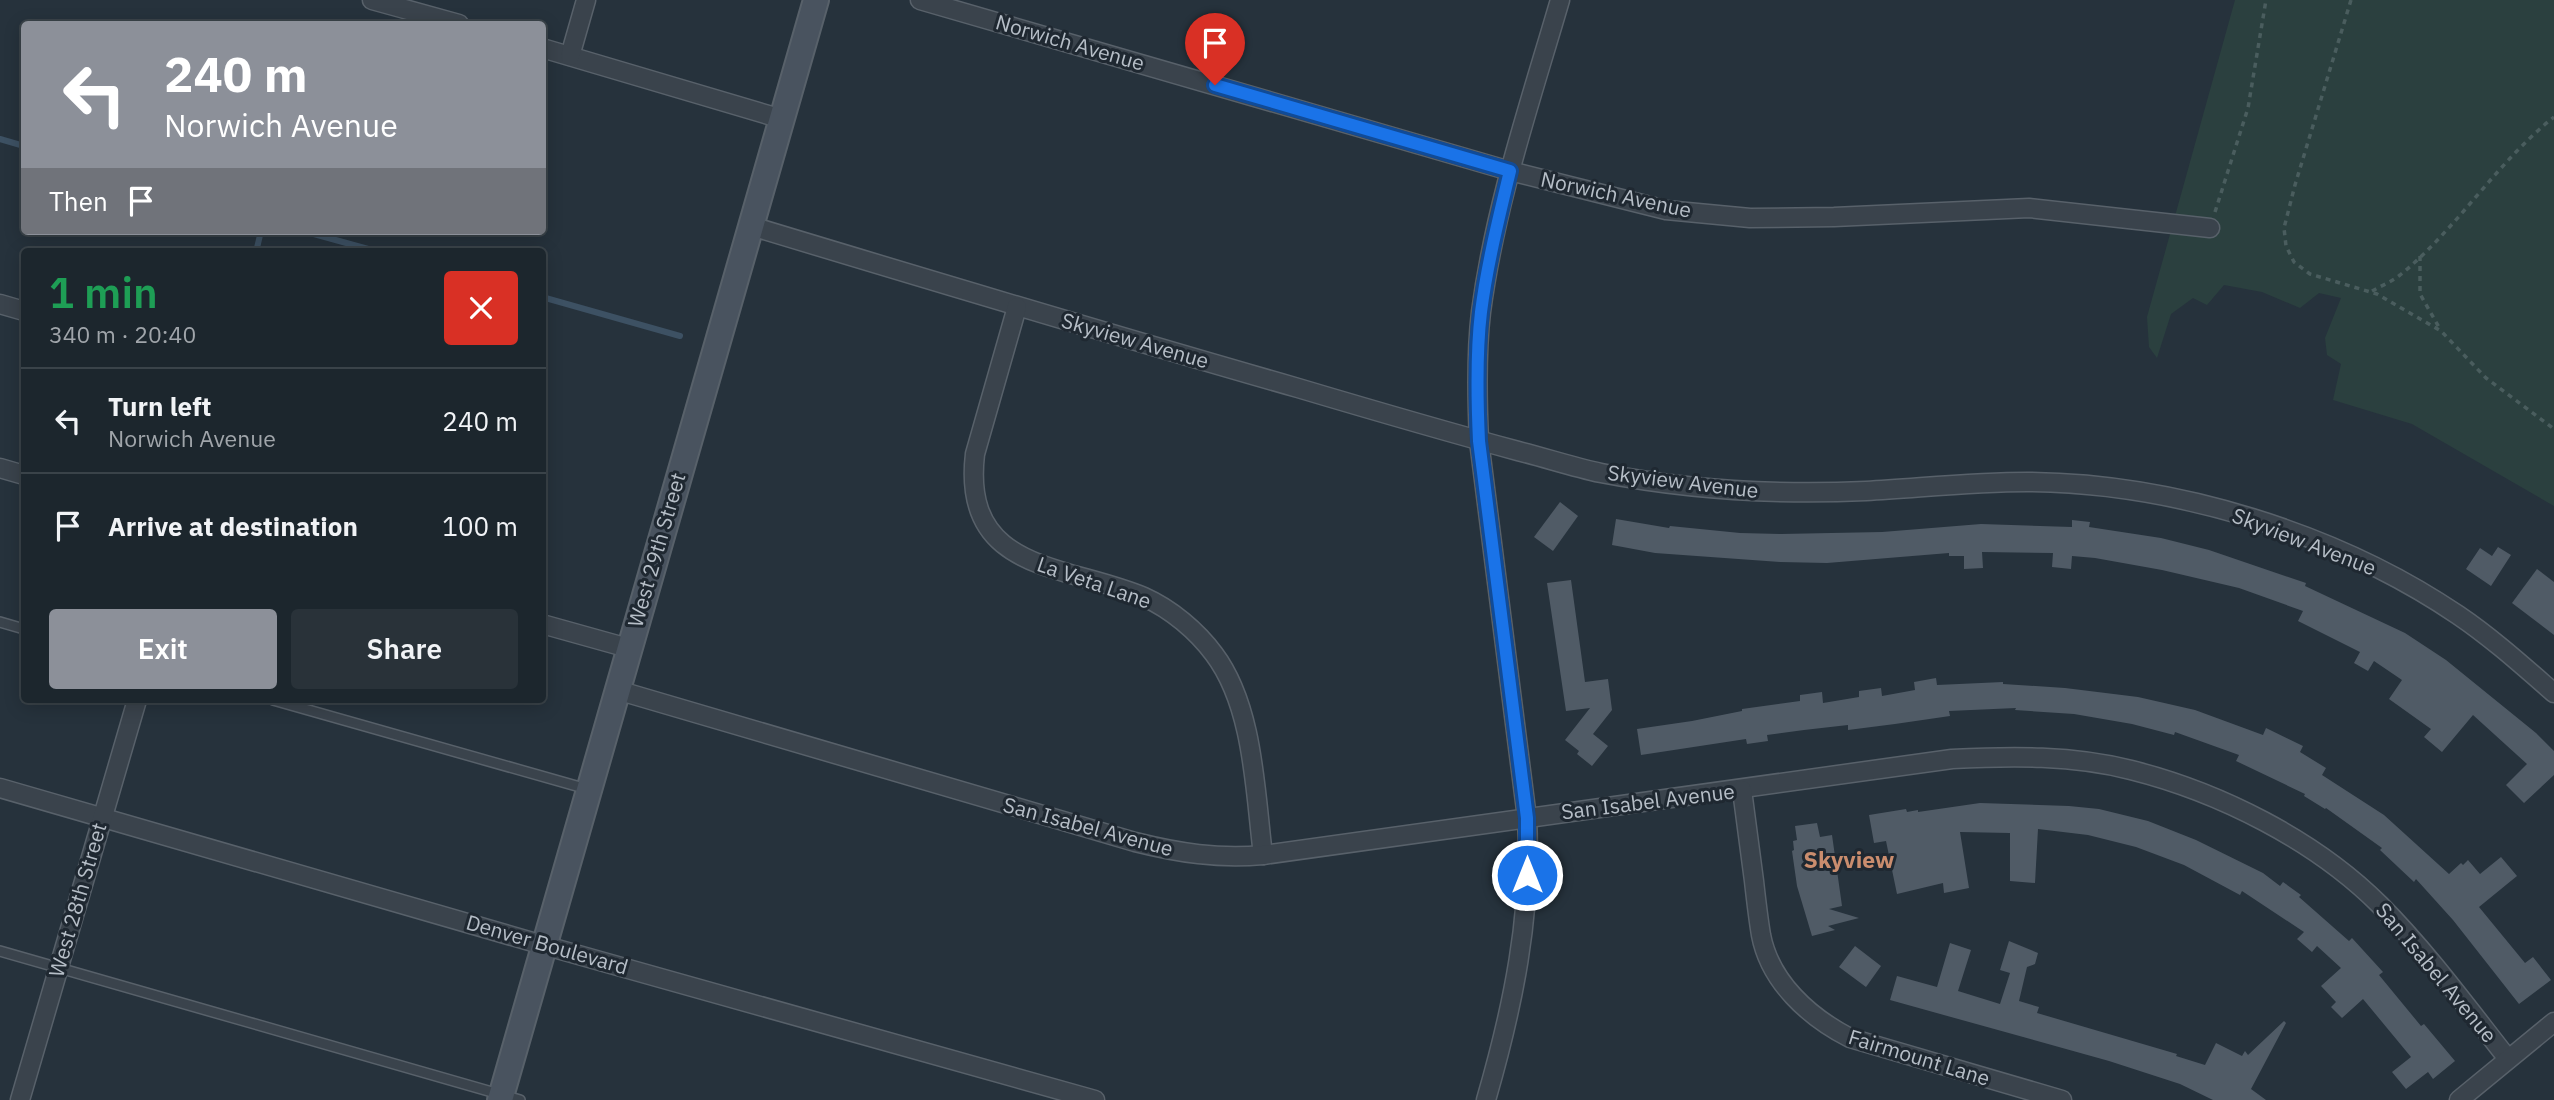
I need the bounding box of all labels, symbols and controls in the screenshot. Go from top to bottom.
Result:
street label: Norwich Avenue [993,7,1148,77]
pin [1185,13,1245,85]
icon: arrive [1196,24,1234,62]
text: 240 m [164,42,308,105]
icon: left [49,49,140,140]
text: Norwich Avenue [164,104,398,146]
street label: Norwich Avenue [1538,164,1694,224]
icon: arrive [122,182,160,220]
text: Then [49,184,108,218]
text: 1 min [49,265,158,320]
button: close [444,271,518,345]
street label: Skyview Avenue [1058,306,1212,374]
text: 340 m · 20:40 [49,319,196,349]
text: Turn left [108,389,211,423]
icon: left [49,402,87,440]
text: 240 m [442,404,518,438]
text: Norwich Avenue [108,423,276,453]
street label: Skyview Avenue [1606,458,1760,504]
street label: West 29th Street [621,469,691,630]
street label: Skyview Avenue [2228,501,2380,581]
icon: arrive [49,507,87,545]
text: Arrive at destination [108,509,358,543]
text: 100 m [442,509,518,543]
street label: La Veta Lane [1033,549,1155,615]
button: Exit [49,609,277,689]
button: Share [291,609,518,689]
street label: San Isabel Avenue [1560,776,1736,826]
street label: San Isabel Avenue [1000,790,1176,862]
street label: West 28th Street [42,819,112,980]
position arrow [1490,838,1564,912]
district label: Skyview [1804,844,1894,874]
street label: San Isabel Avenue [2370,896,2504,1048]
street label: Denver Boulevard [463,908,632,981]
street label: Fairmount Lane [1845,1022,1993,1092]

